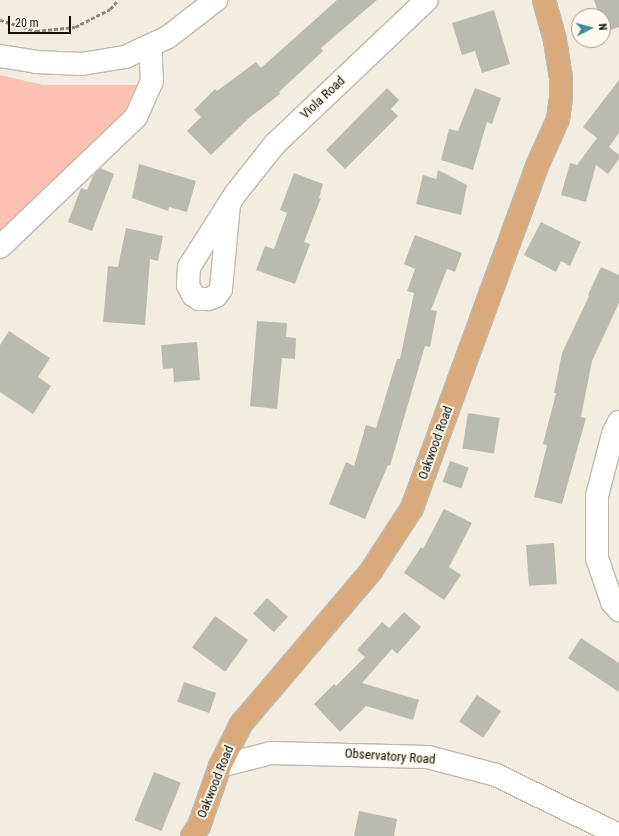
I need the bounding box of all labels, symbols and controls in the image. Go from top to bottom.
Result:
scale bar [10,8,73,34]
north arrow [571,8,611,48]
text: 20 m [15,16,39,30]
text: N [596,23,609,31]
street label: Viola Road [298,74,348,122]
street label: Oakwood Road [416,404,456,482]
street label: Oakwood Road [194,743,238,821]
street label: Observatory Road [344,746,436,768]

